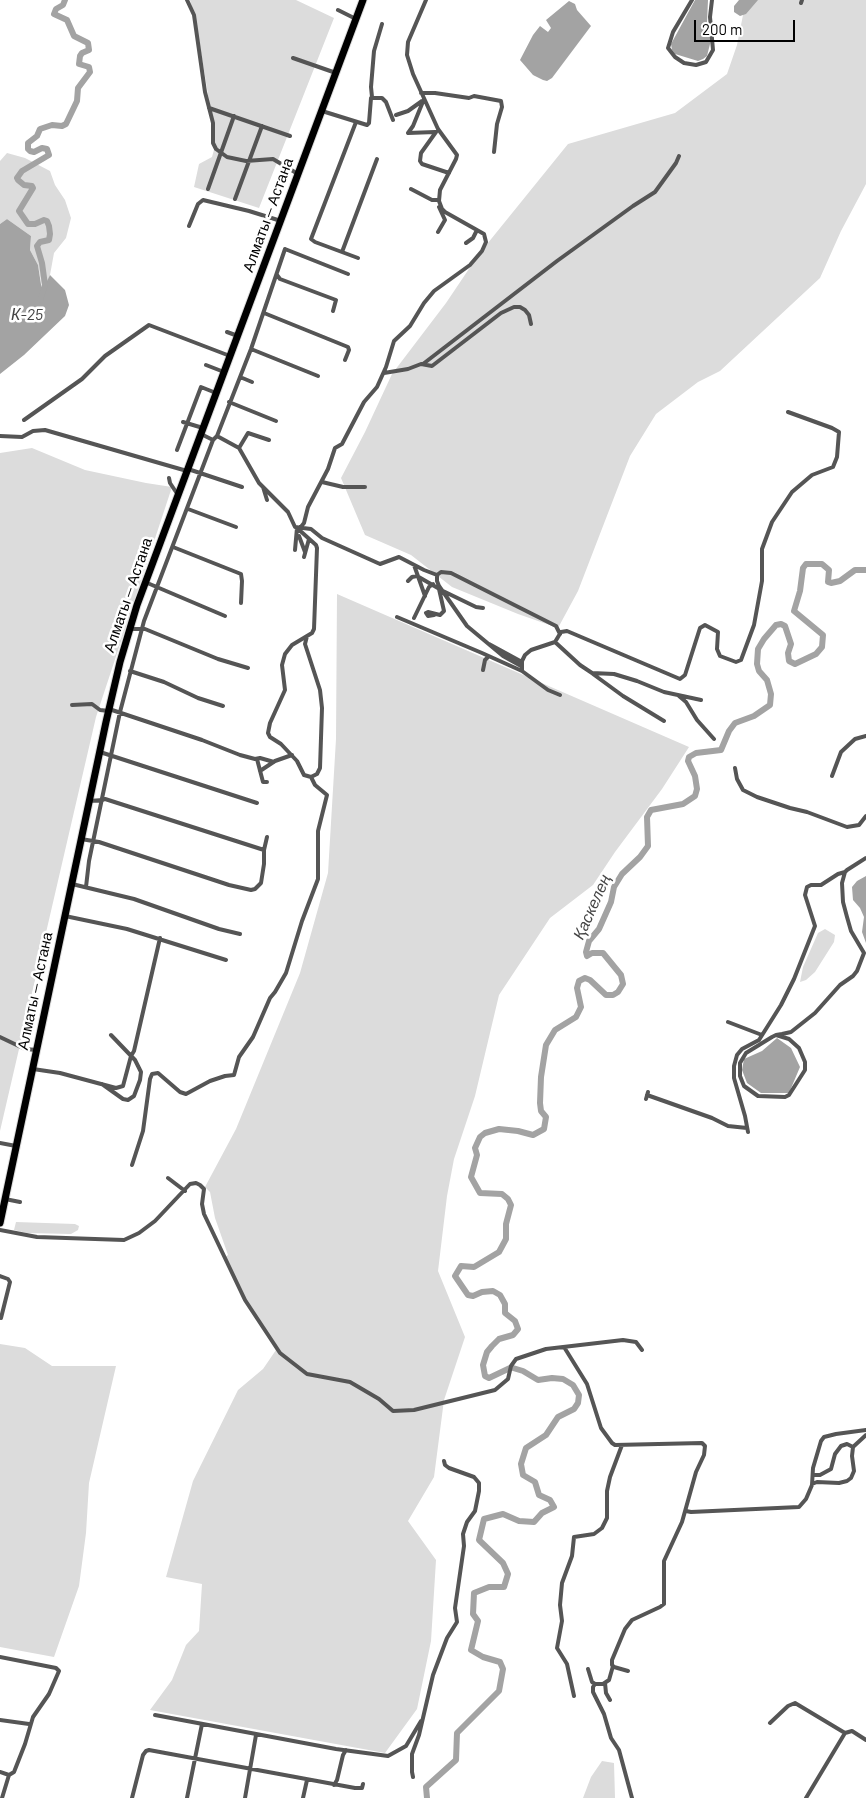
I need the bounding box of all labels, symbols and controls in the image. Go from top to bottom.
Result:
scale bar [696,10,797,42]
text: 200 m [702,20,742,38]
street label: Алматы — Астана [239,155,297,275]
water label: К-25 [11,305,43,325]
street label: Алматы — Астана [100,535,156,655]
water label: Қаскелең [569,872,615,942]
street label: Алматы — Астана [14,930,56,1052]

